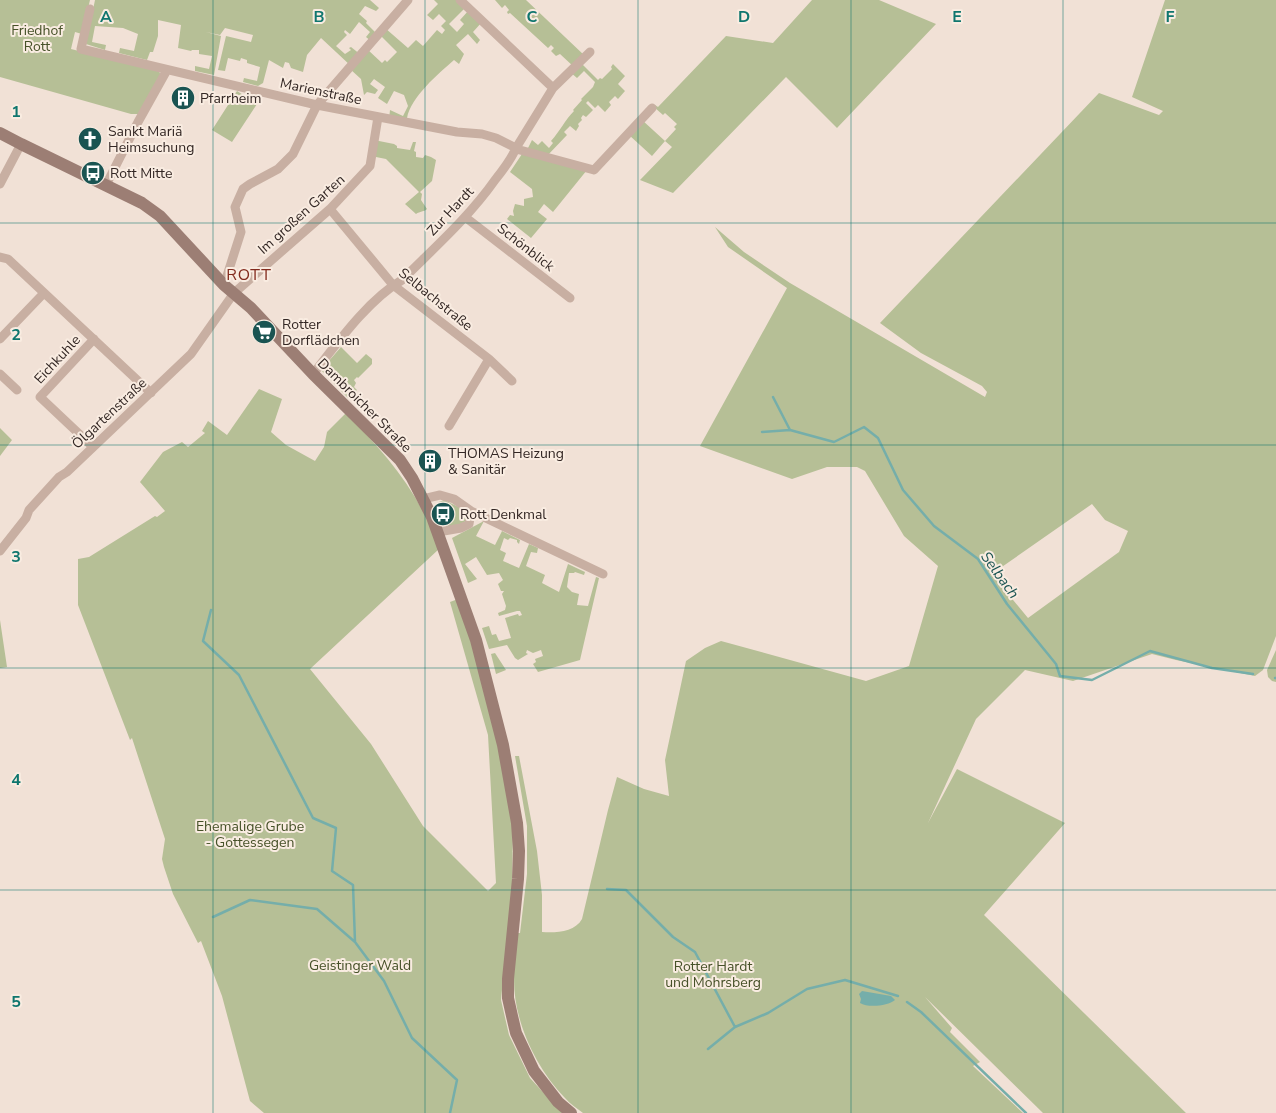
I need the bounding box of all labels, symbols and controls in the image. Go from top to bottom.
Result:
text: A [100,6,112,28]
text: B [313,6,325,28]
text: C [527,6,538,28]
text: D [738,6,750,28]
text: E [952,6,962,28]
text: F [1166,6,1175,28]
park label: Friedhof Rott [11,21,63,56]
street label: Marienstraße [278,74,363,109]
building icon: Pfarrheim [170,85,196,111]
place label: Pfarrheim [200,89,262,108]
text: 1 [11,101,21,123]
place label: Sankt Mariä Heimsuchung [108,122,194,157]
church icon: Sankt Mariä Heimsuchung [77,126,103,152]
bus stop icon: Rott Mitte [80,160,106,186]
place label: Rott Mitte [110,164,172,183]
street label: Im großen Garten [254,170,349,259]
street label: Zur Hardt [423,183,478,240]
street label: Schönblick [493,219,559,276]
district label: ROTT [226,264,272,286]
street label: Selbachstraße [395,264,477,335]
place label: Rotter Dorflädchen [282,315,360,350]
supermarket icon: Rotter Dorflädchen [251,319,277,345]
text: 2 [11,324,21,346]
street label: Eichkuhle [30,331,85,388]
street label: Dambroicher Straße [313,354,416,457]
street label: Ölgartenstraße [68,374,151,453]
place label: THOMAS Heizung & Sanitär [448,444,564,479]
building icon: THOMAS Heizung & Sanitär [417,448,443,474]
bus stop icon: Rott Denkmal [430,501,456,527]
place label: Rott Denkmal [460,505,547,524]
text: 3 [11,546,21,568]
water label: Selbach [976,547,1024,603]
text: 4 [11,769,21,791]
park label: Ehemalige Grube - Gottessegen [196,817,304,852]
park label: Geistinger Wald [309,956,411,975]
park label: Rotter Hardt und Mohrsberg [665,957,761,992]
text: 5 [11,991,21,1013]

